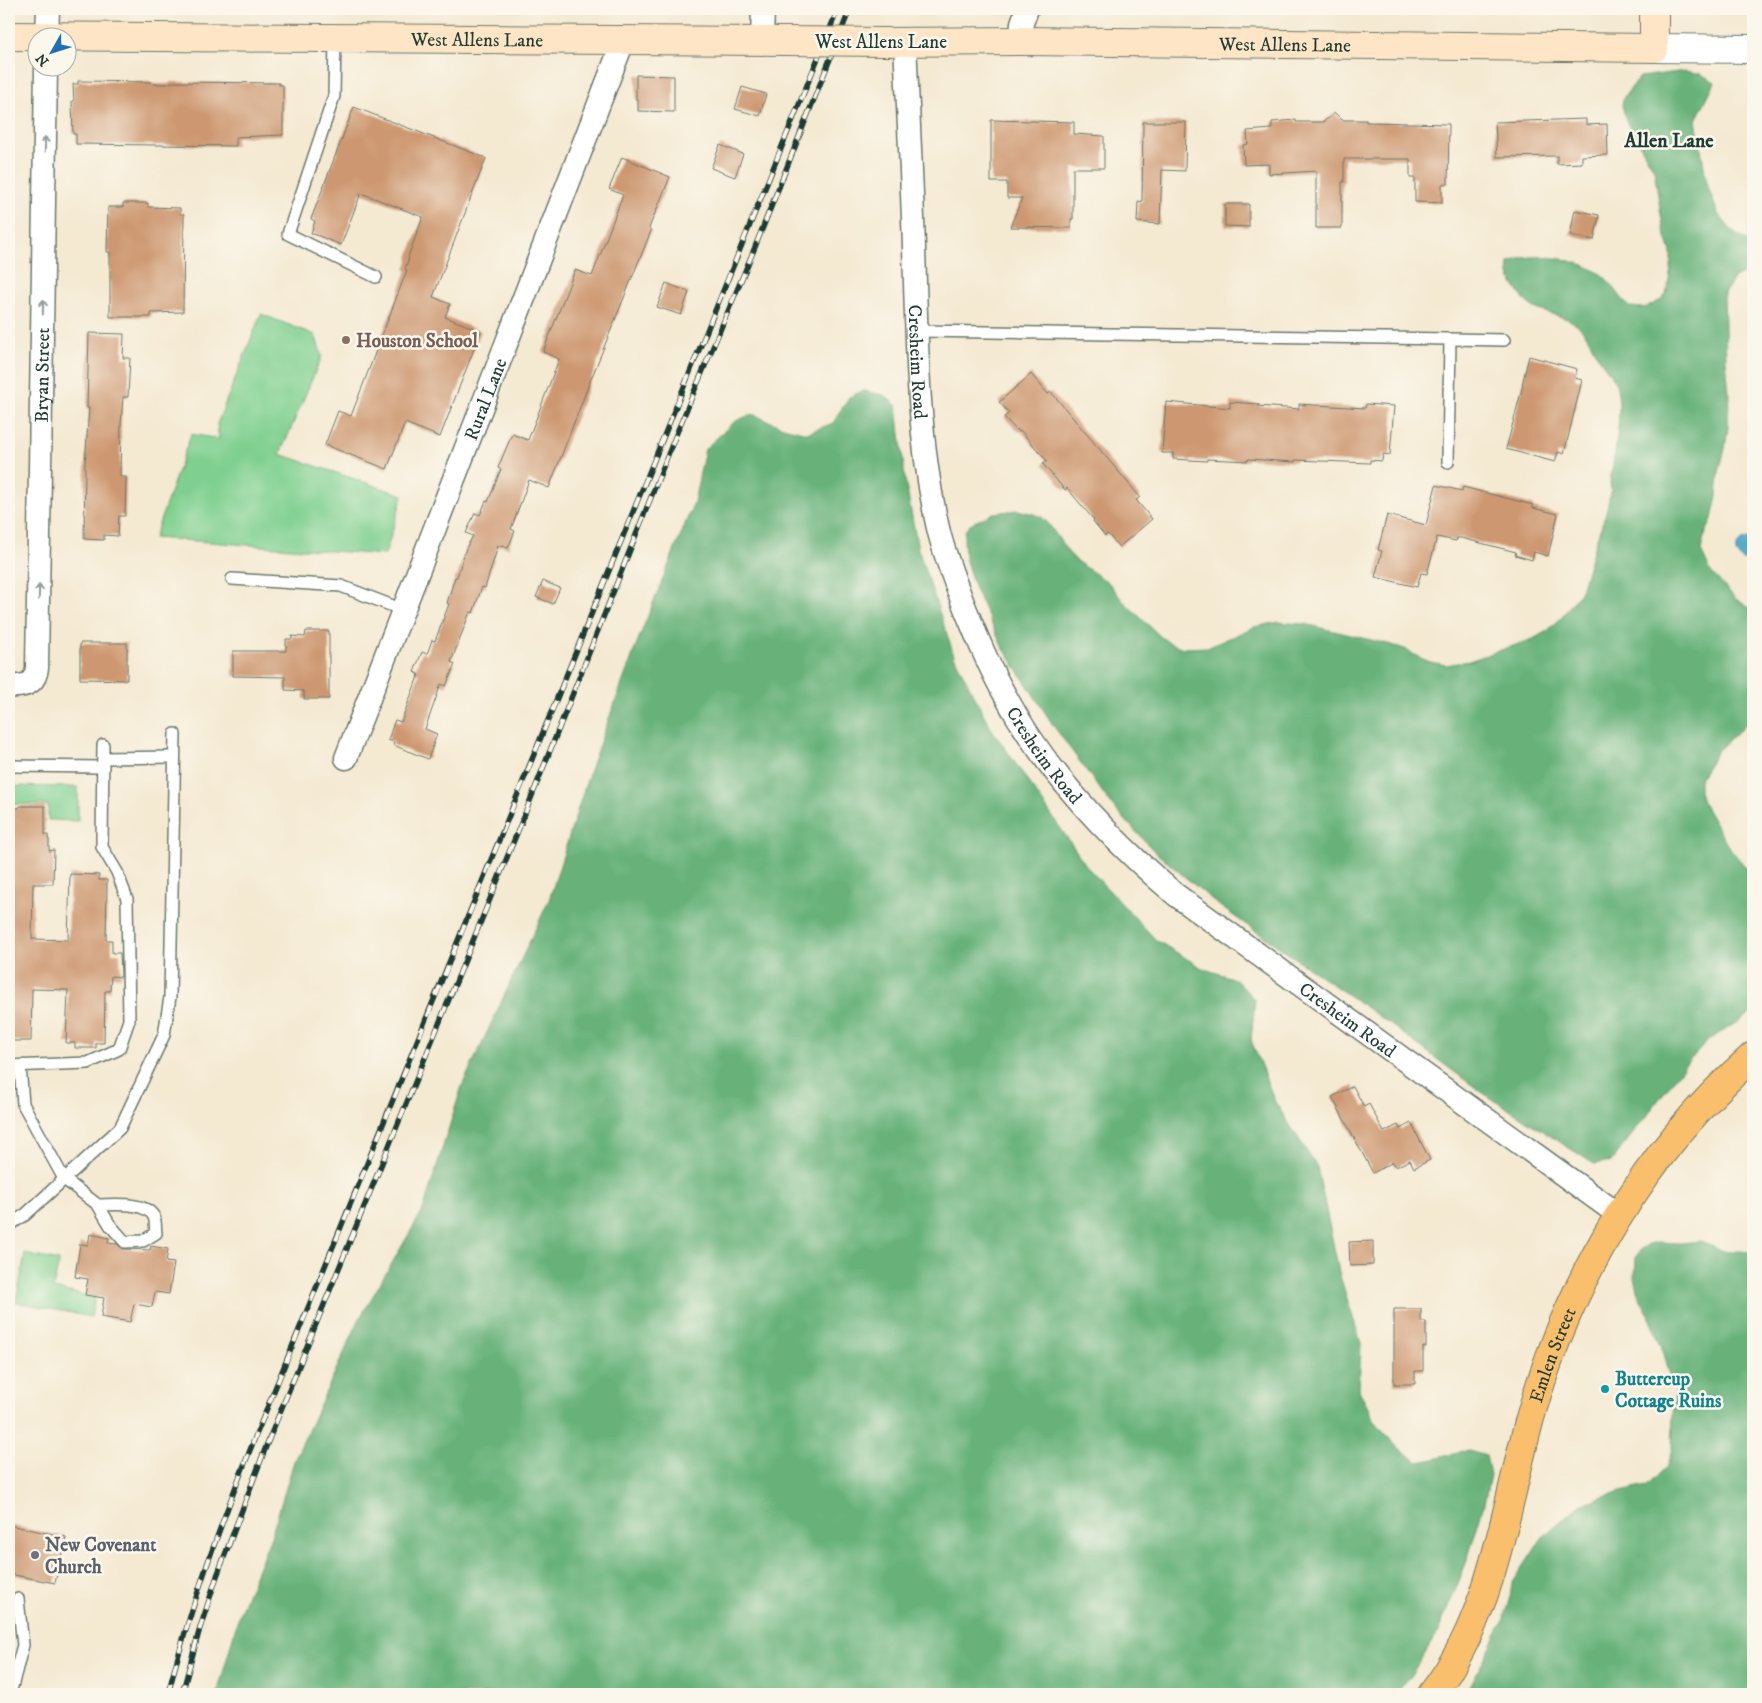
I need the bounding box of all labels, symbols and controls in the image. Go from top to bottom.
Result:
north arrow [28,28,78,78]
street label: West Allens Lane [410,29,543,52]
street label: West Allens Lane [814,31,947,54]
street label: West Allens Lane [1218,33,1351,58]
text: N [32,49,53,70]
district label: Allen Lane [1623,129,1714,154]
one-way arrow [40,137,50,153]
one-way arrow [38,299,48,316]
street label: Cresheim Road [903,304,931,420]
street label: Bryan Street [31,327,55,423]
place label: Houston School [356,330,478,353]
marker: Houston School [340,334,352,346]
street label: Rural Lane [460,355,513,444]
one-way arrow [34,584,44,600]
street label: Cresheim Road [1001,703,1087,810]
street label: Cresheim Road [1294,978,1401,1064]
street label: Emlen Street [1525,1304,1582,1406]
place label: Buttercup Cottage Ruins [1615,1368,1722,1413]
marker: Buttercup Cottage Ruins [1599,1383,1611,1395]
place label: New Covenant Church [45,1534,157,1579]
marker: New Covenant Church [29,1549,41,1561]

